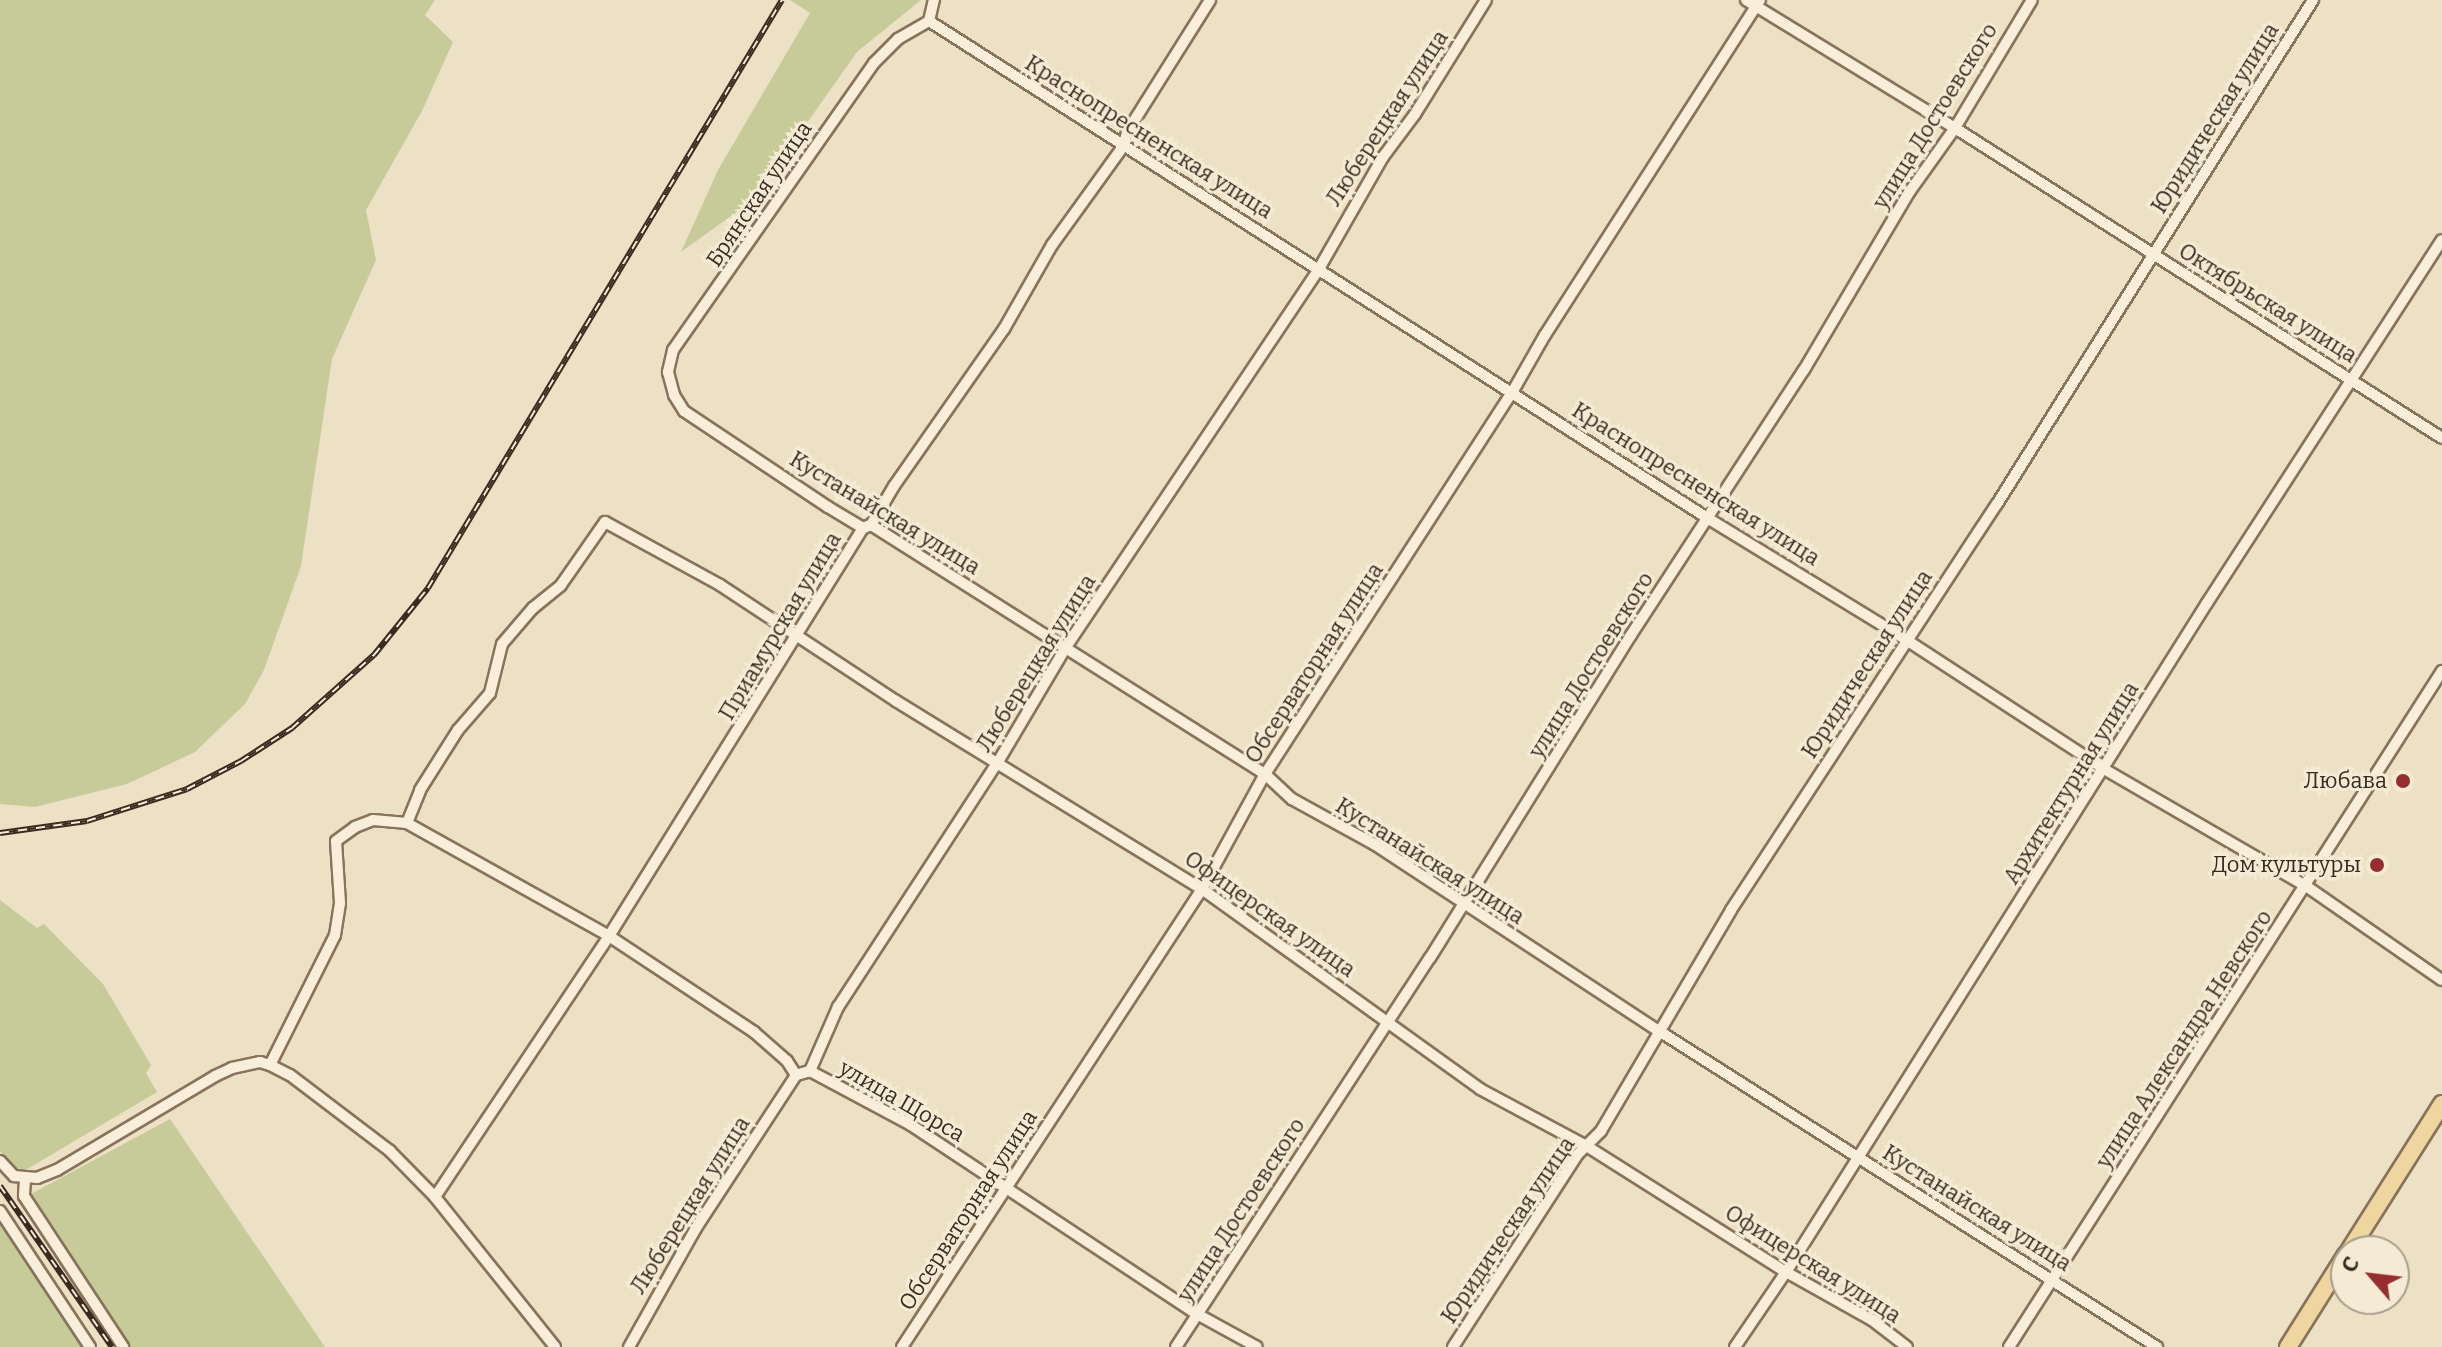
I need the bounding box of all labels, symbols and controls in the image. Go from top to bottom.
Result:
street label: улица Достоевского [1867,18,2003,214]
street label: Юридическая улица [2146,18,2284,218]
street label: Люберецкая улица [1320,25,1454,211]
street label: Краснопресненская улица [1020,50,1278,224]
street label: Брянская улица [701,116,817,272]
street label: Октябрьская улица [2174,237,2362,369]
street label: Краснопресненская улица [1567,397,1825,571]
street label: Кустанайская улица [785,446,985,580]
street label: Приамурская улица [713,527,847,725]
street label: Обсерваторная улица [1239,558,1389,768]
street label: Юридическая улица [1796,565,1938,763]
street label: улица Достоевского [1523,567,1659,763]
street label: Люберецкая улица [971,569,1101,757]
street label: Архитектурная улица [1998,677,2144,889]
place label: Любава [2304,768,2387,794]
marker: Любава [2394,772,2412,790]
street label: Кустанайская улица [1331,792,1529,930]
street label: Офицерская улица [1180,845,1360,983]
place label: Дом культуры [2212,852,2361,878]
marker: Дом культуры [2368,856,2386,874]
street label: улица Александра Невского [2090,905,2278,1173]
street label: улица Щорса [835,1054,969,1148]
street label: Обсерваторная улица [893,1105,1043,1315]
street label: Люберецкая улица [625,1111,755,1299]
street label: улица Достоевского [1172,1113,1310,1307]
street label: Юридическая улица [1436,1132,1580,1328]
street label: Кустанайская улица [1878,1139,2076,1277]
street label: Офицерская улица [1720,1199,1906,1329]
north arrow [2330,1235,2410,1315]
text: С [2335,1252,2365,1277]

